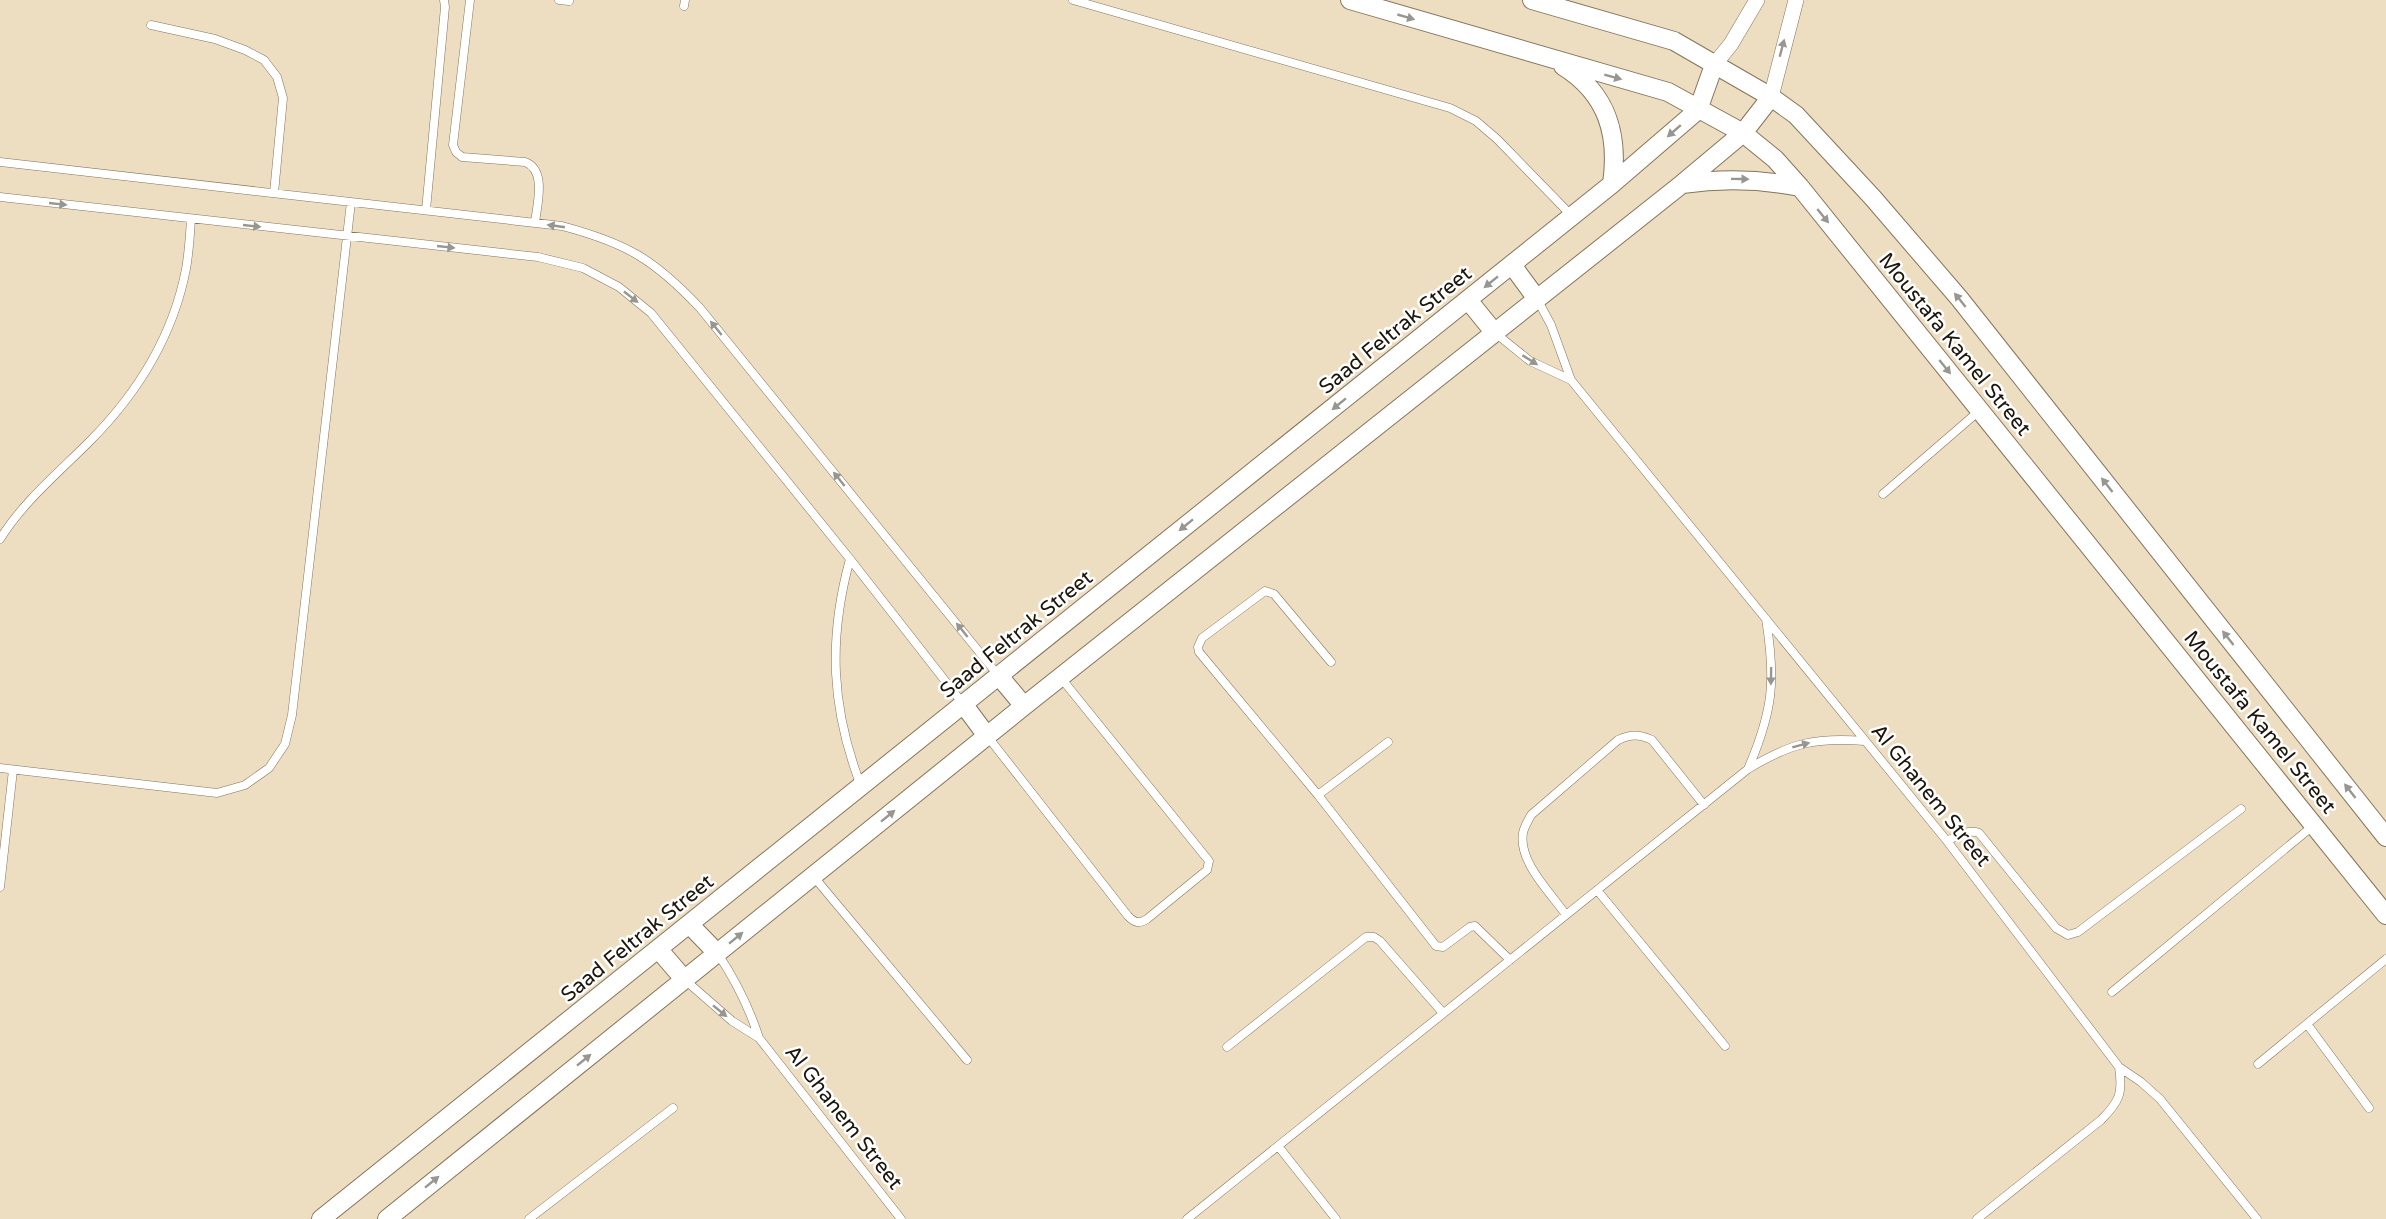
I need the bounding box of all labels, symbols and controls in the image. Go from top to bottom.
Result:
one-way arrow [1397,13,1415,22]
one-way arrow [1778,39,1788,57]
one-way arrow [1604,72,1622,82]
one-way arrow [1667,124,1682,137]
one-way arrow [1731,175,1750,184]
one-way arrow [49,199,68,208]
one-way arrow [1817,208,1829,223]
one-way arrow [242,221,261,230]
one-way arrow [547,221,566,230]
one-way arrow [436,242,455,252]
street label: Moustafa Kamel Street [1873,248,2036,441]
street label: Saad Feltrak Street [1314,261,1477,400]
one-way arrow [1483,275,1499,288]
one-way arrow [623,290,639,303]
one-way arrow [1954,292,1967,307]
one-way arrow [709,320,722,336]
one-way arrow [1522,354,1538,365]
one-way arrow [1939,360,1951,375]
one-way arrow [1331,397,1347,410]
one-way arrow [832,471,845,487]
one-way arrow [2101,477,2114,493]
one-way arrow [1179,519,1194,531]
street label: Saad Feltrak Street [935,565,1098,704]
one-way arrow [956,623,968,638]
street label: Moustafa Kamel Street [2178,626,2341,819]
one-way arrow [2222,630,2235,646]
one-way arrow [1767,667,1776,686]
street label: Al Ghanem Street [1865,719,1996,872]
one-way arrow [1792,739,1810,749]
one-way arrow [2344,783,2356,798]
one-way arrow [880,809,896,822]
street label: Saad Feltrak Street [556,869,719,1008]
one-way arrow [728,932,743,945]
one-way arrow [712,1004,728,1017]
street label: Al Ghanem Street [780,1040,908,1194]
one-way arrow [576,1053,592,1066]
one-way arrow [424,1176,440,1189]

